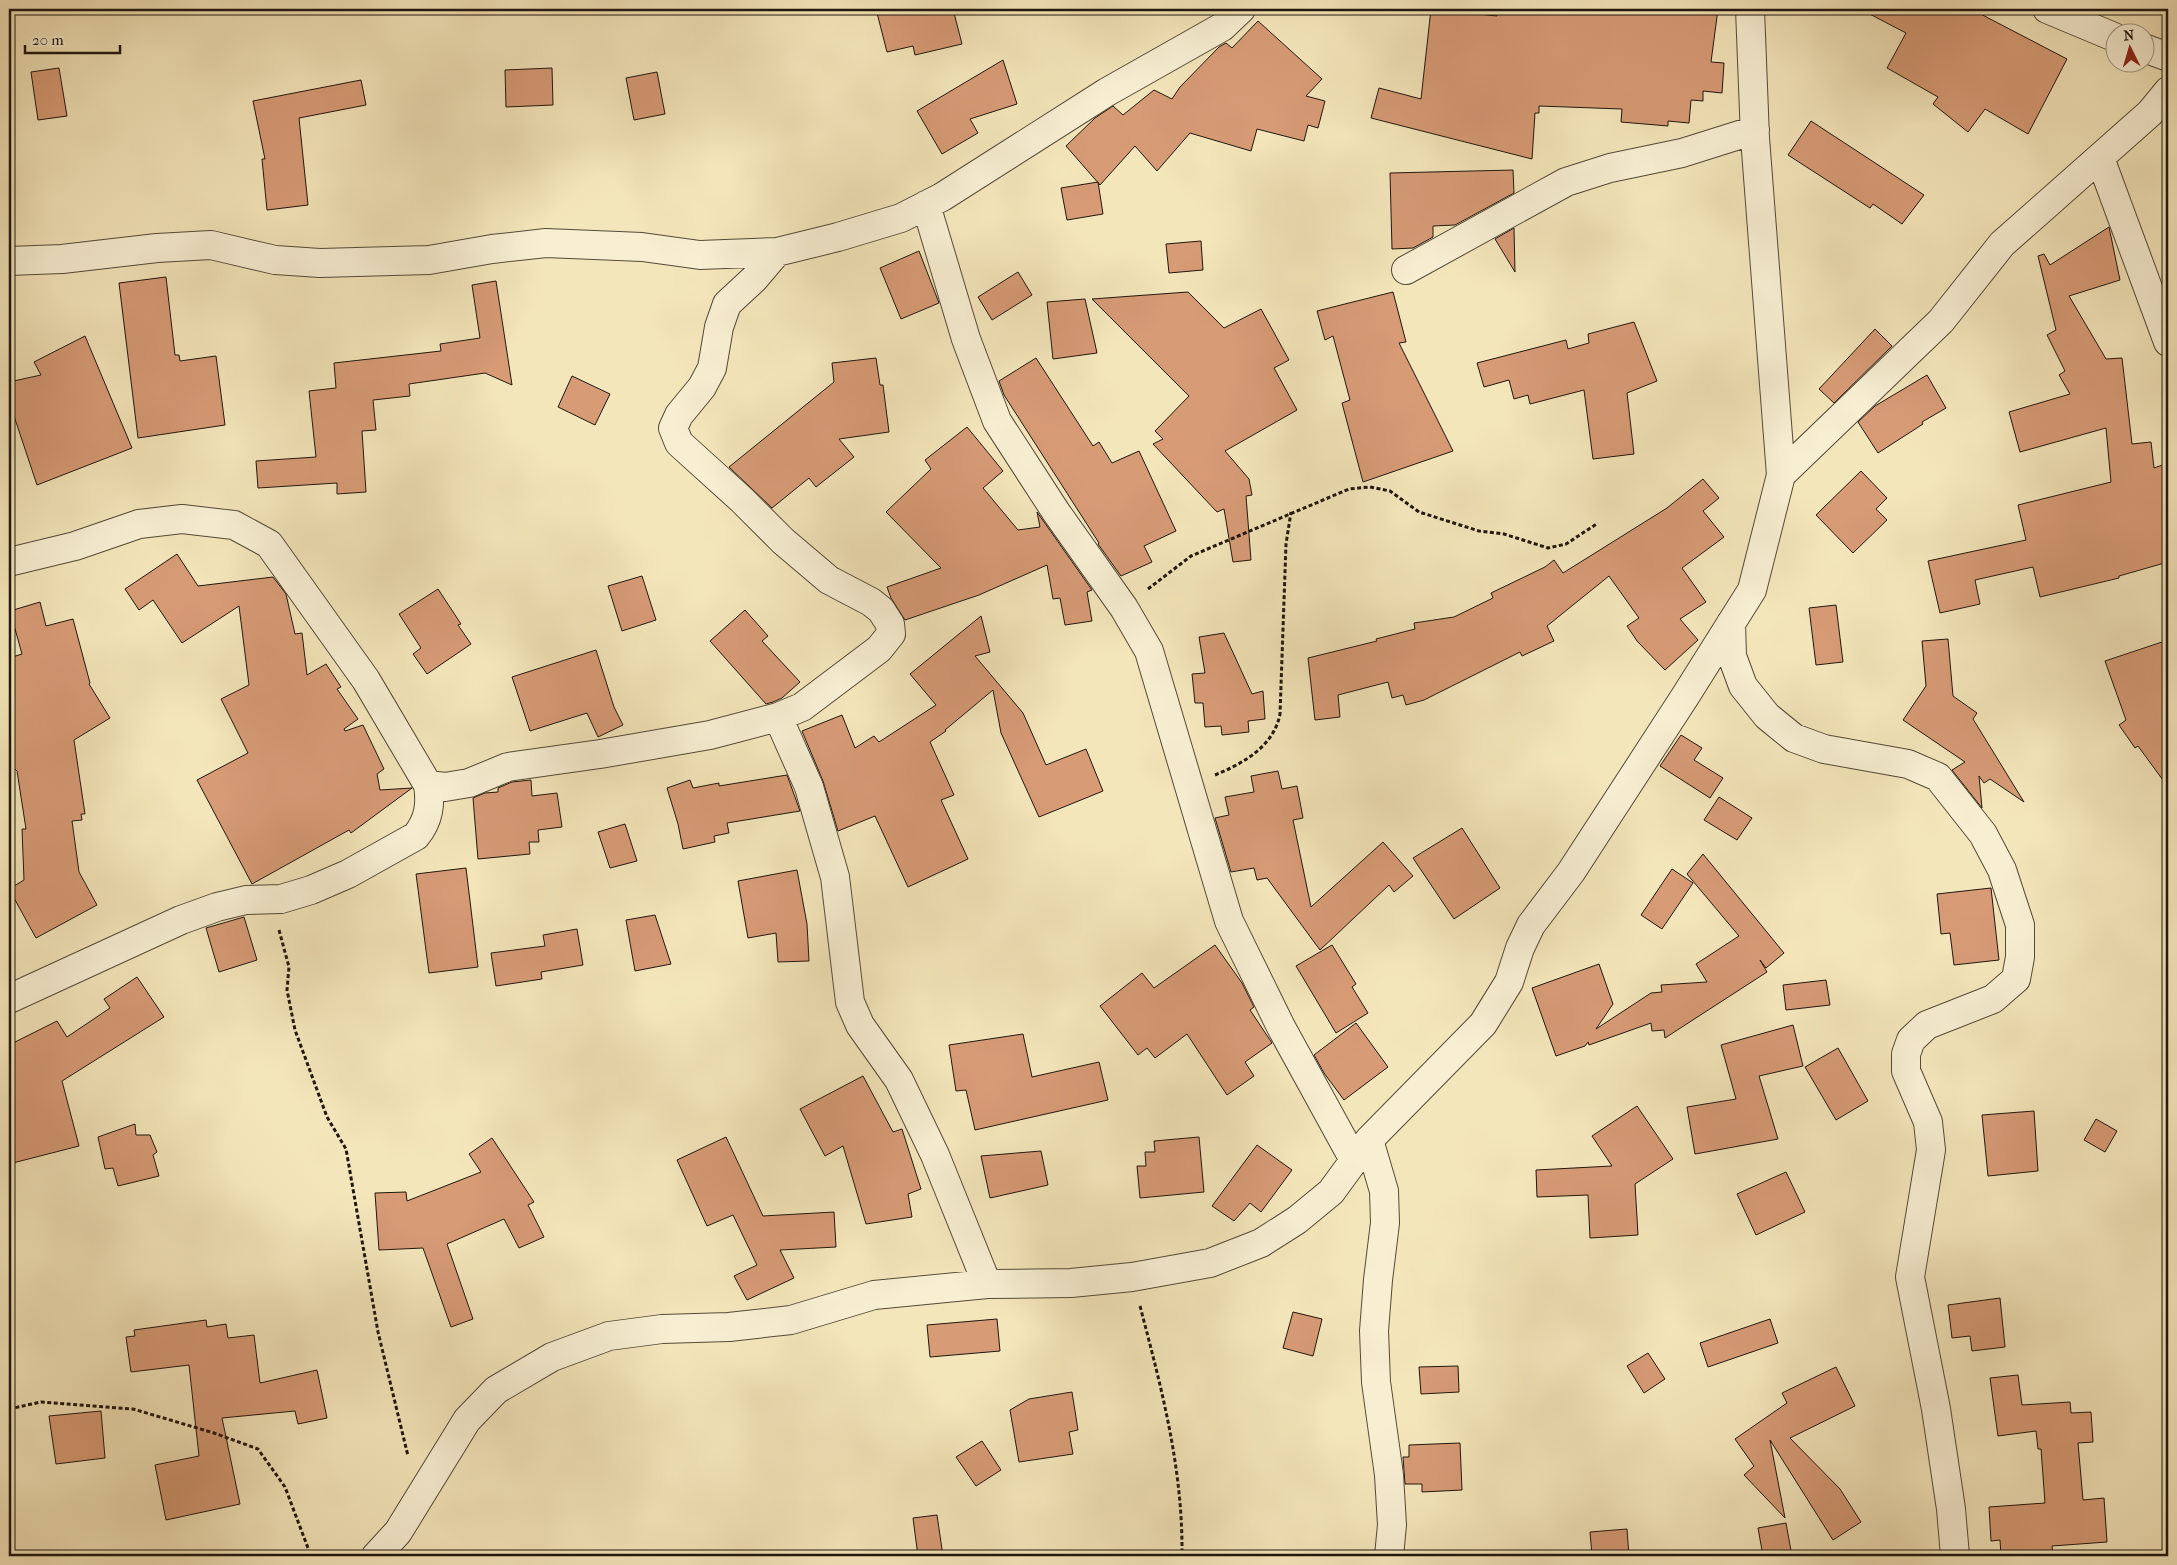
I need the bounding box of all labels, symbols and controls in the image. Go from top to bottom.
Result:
scale bar [25,22,120,54]
north arrow [2104,22,2154,72]
text: N [2123,27,2135,44]
text: 20 m [32,31,64,49]

